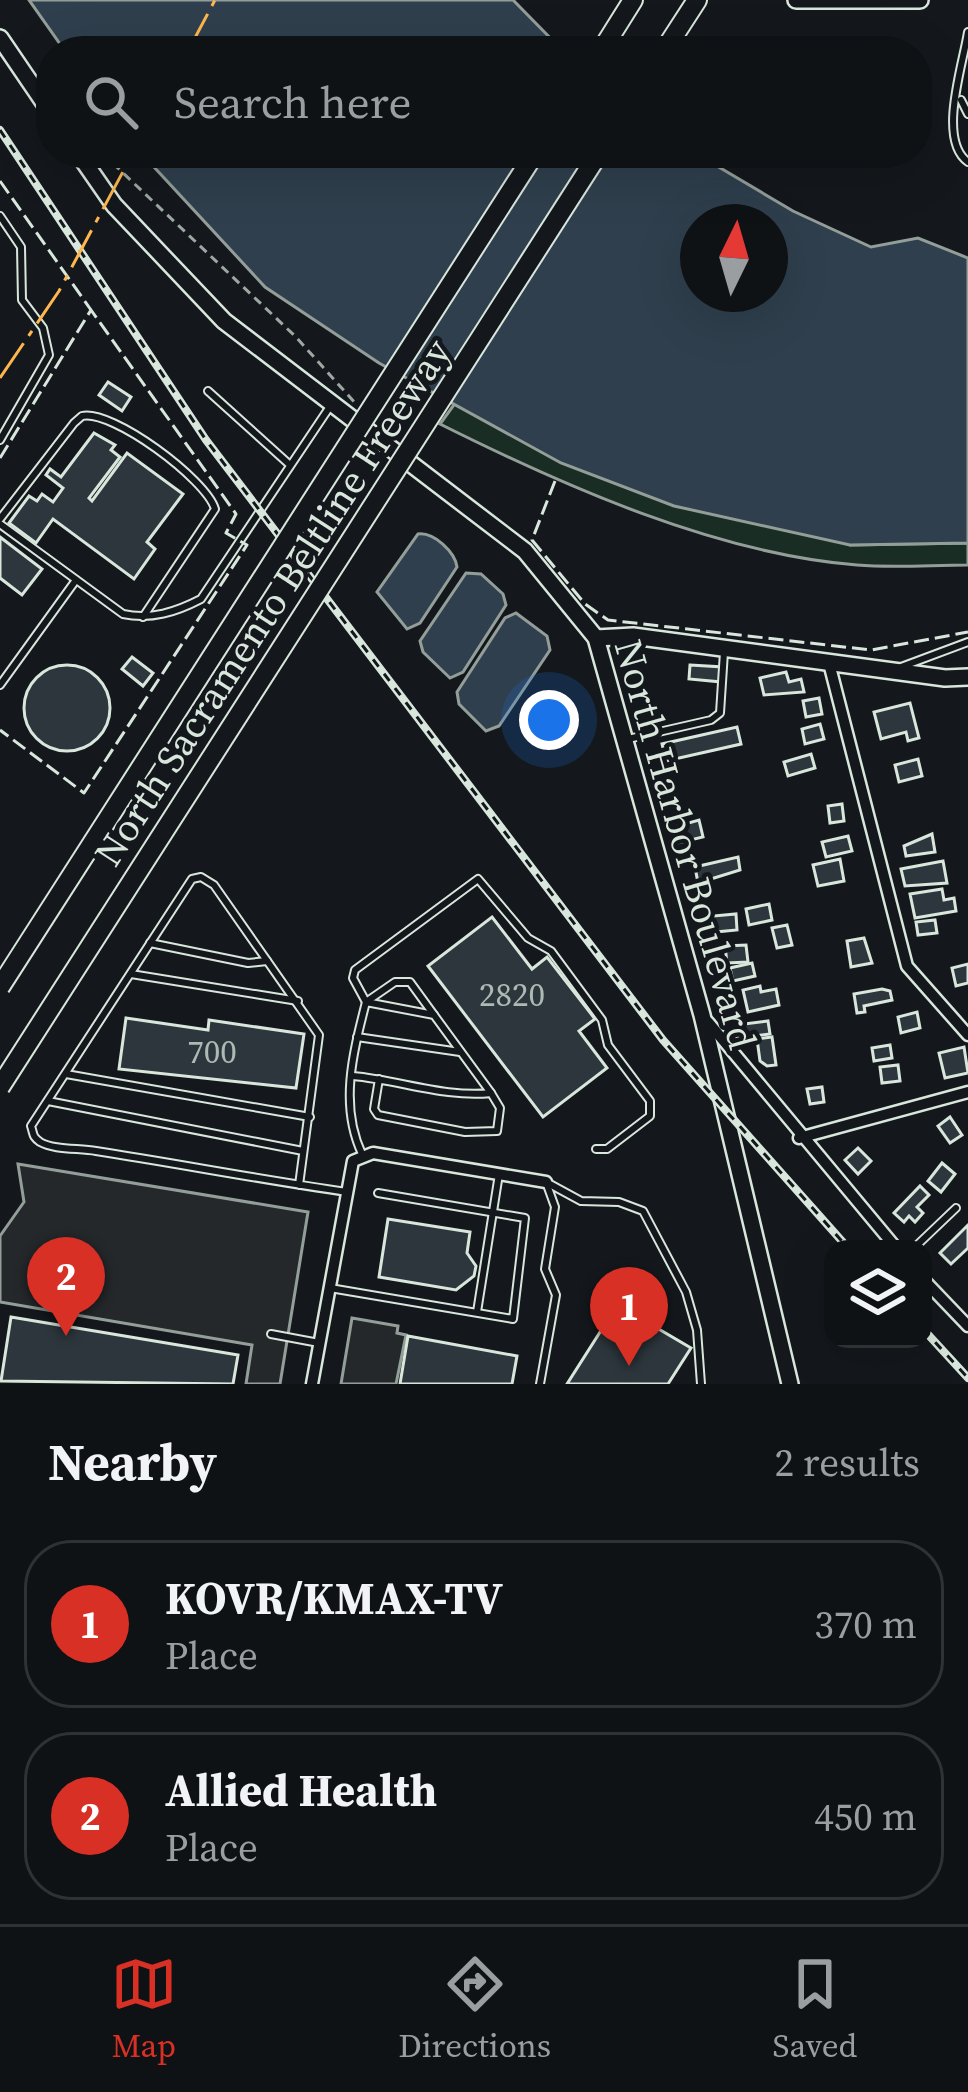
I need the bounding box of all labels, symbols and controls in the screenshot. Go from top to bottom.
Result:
search box [36,36,932,168]
icon: search [78,69,144,135]
text: Search here [174,71,411,133]
north arrow [680,204,788,312]
street label: North Sacramento Beltline Freeway [82,329,463,876]
street label: North Harbor Boulevard [602,633,769,1055]
your location [519,690,579,750]
house number: 2820 [479,972,545,1017]
house number: 700 [187,1029,237,1074]
pin: 2 [27,1237,105,1336]
map controls [824,1240,932,1348]
button: layers [824,1240,932,1348]
pin: 1 [590,1267,668,1366]
text: Nearby [48,1427,217,1497]
text: 2 results [775,1436,920,1489]
text: KOVR/KMAX-TV [165,1567,503,1629]
text: 1 [79,1598,101,1651]
text: 370 m [814,1598,917,1651]
text: Place [165,1629,258,1682]
text: Allied Health [165,1759,437,1821]
text: 2 [79,1790,101,1843]
text: 450 m [814,1790,917,1843]
text: Place [165,1821,258,1874]
tab: Map [111,1951,177,2068]
tab: Directions [398,1951,551,2068]
tab: Saved [773,1951,857,2068]

